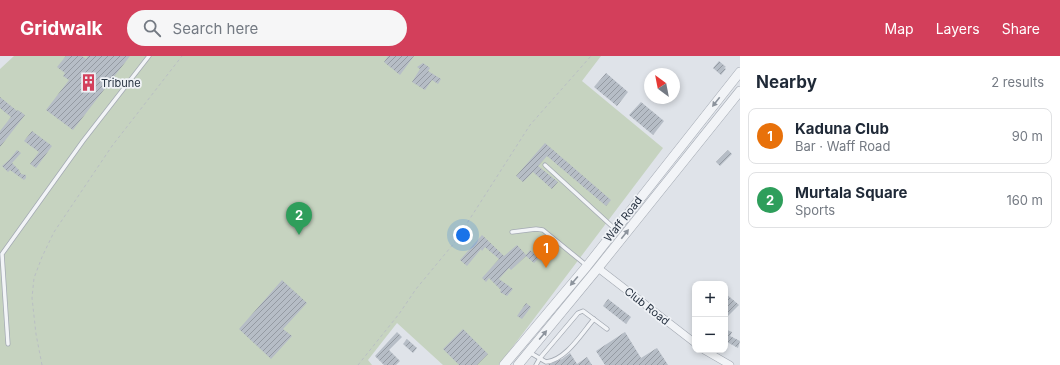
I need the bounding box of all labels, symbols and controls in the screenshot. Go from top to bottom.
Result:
search box [127,10,407,46]
text: Gridwalk [20,17,103,40]
icon: search [141,17,163,39]
text: Search here [173,19,258,38]
text: Map [885,20,914,37]
text: Layers [936,20,980,37]
text: Share [1002,20,1040,37]
north arrow [644,68,680,104]
text: Nearby [756,72,817,92]
building icon: Tribune [78,73,98,93]
text: 2 results [991,74,1044,90]
place label: Tribune [101,76,141,90]
one-way arrow [711,97,720,108]
text: Kaduna Club [795,119,889,138]
text: 1 [767,128,773,144]
text: 90 m [1012,128,1043,144]
text: Bar · Waff Road [795,138,890,154]
text: Murtala Square [795,183,907,202]
text: 2 [766,192,774,208]
text: 160 m [1006,192,1043,208]
street label: Waff Road [601,193,645,245]
pin: 2 [286,202,312,235]
text: Sports [795,202,835,218]
your location [453,225,473,245]
one-way arrow [621,229,629,240]
pin: 1 [533,235,559,268]
one-way arrow [570,275,579,286]
map controls [692,281,728,353]
button: + [692,281,728,317]
street label: Club Road [622,284,672,328]
button: − [692,317,728,353]
one-way arrow [538,330,547,340]

